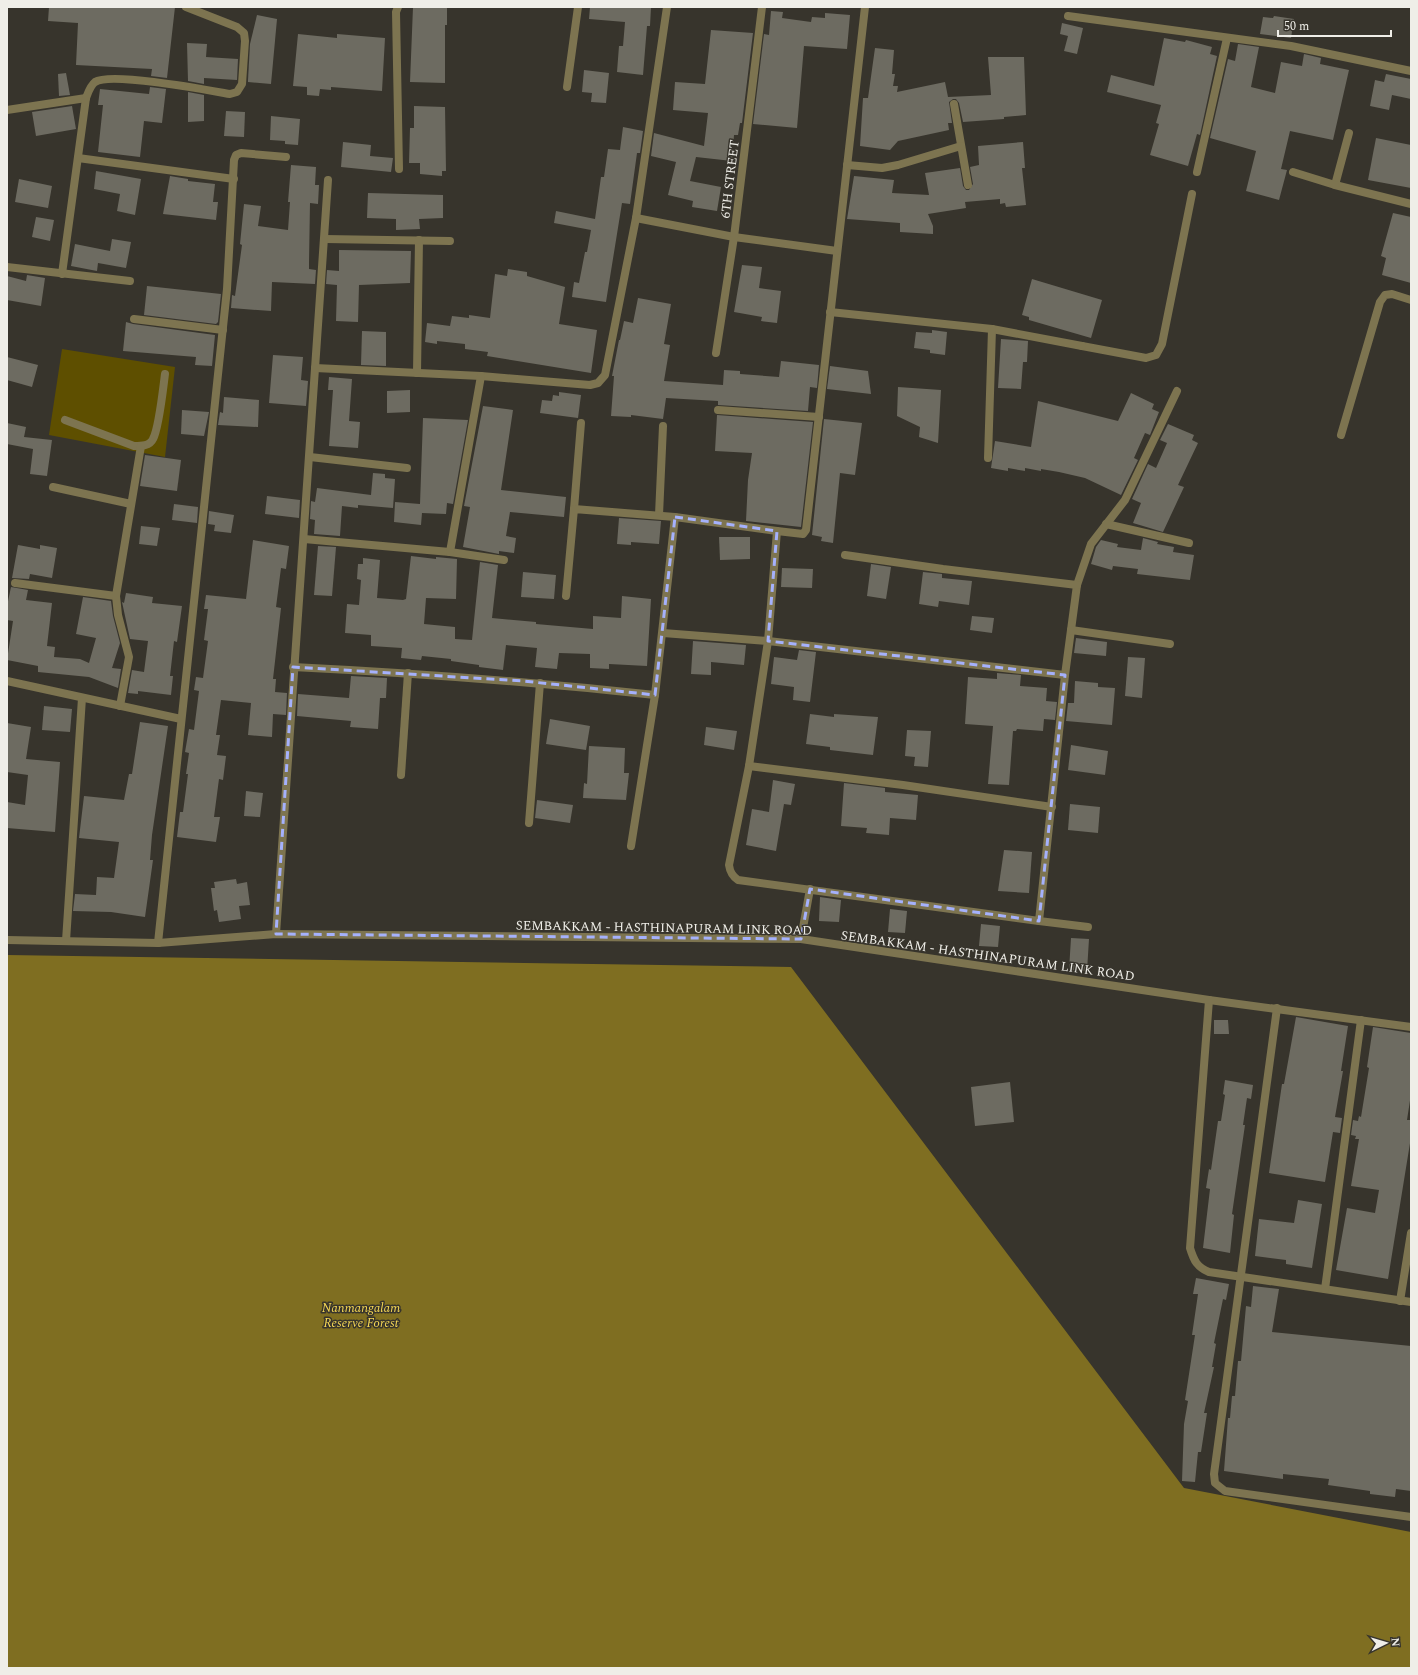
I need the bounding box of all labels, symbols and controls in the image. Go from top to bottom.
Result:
scale bar [1278,12,1391,38]
text: 50 m [1284,17,1309,36]
street label: 6TH STREET [715,138,745,220]
street label: SEMBAKKAM - HASTHINAPURAM LINK ROAD [516,915,812,941]
street label: SEMBAKKAM - HASTHINAPURAM LINK ROAD [840,925,1136,987]
park label: Nanmangalam Reserve Forest [322,1298,400,1333]
north arrow [1366,1623,1406,1663]
text: N [1387,1637,1404,1647]

